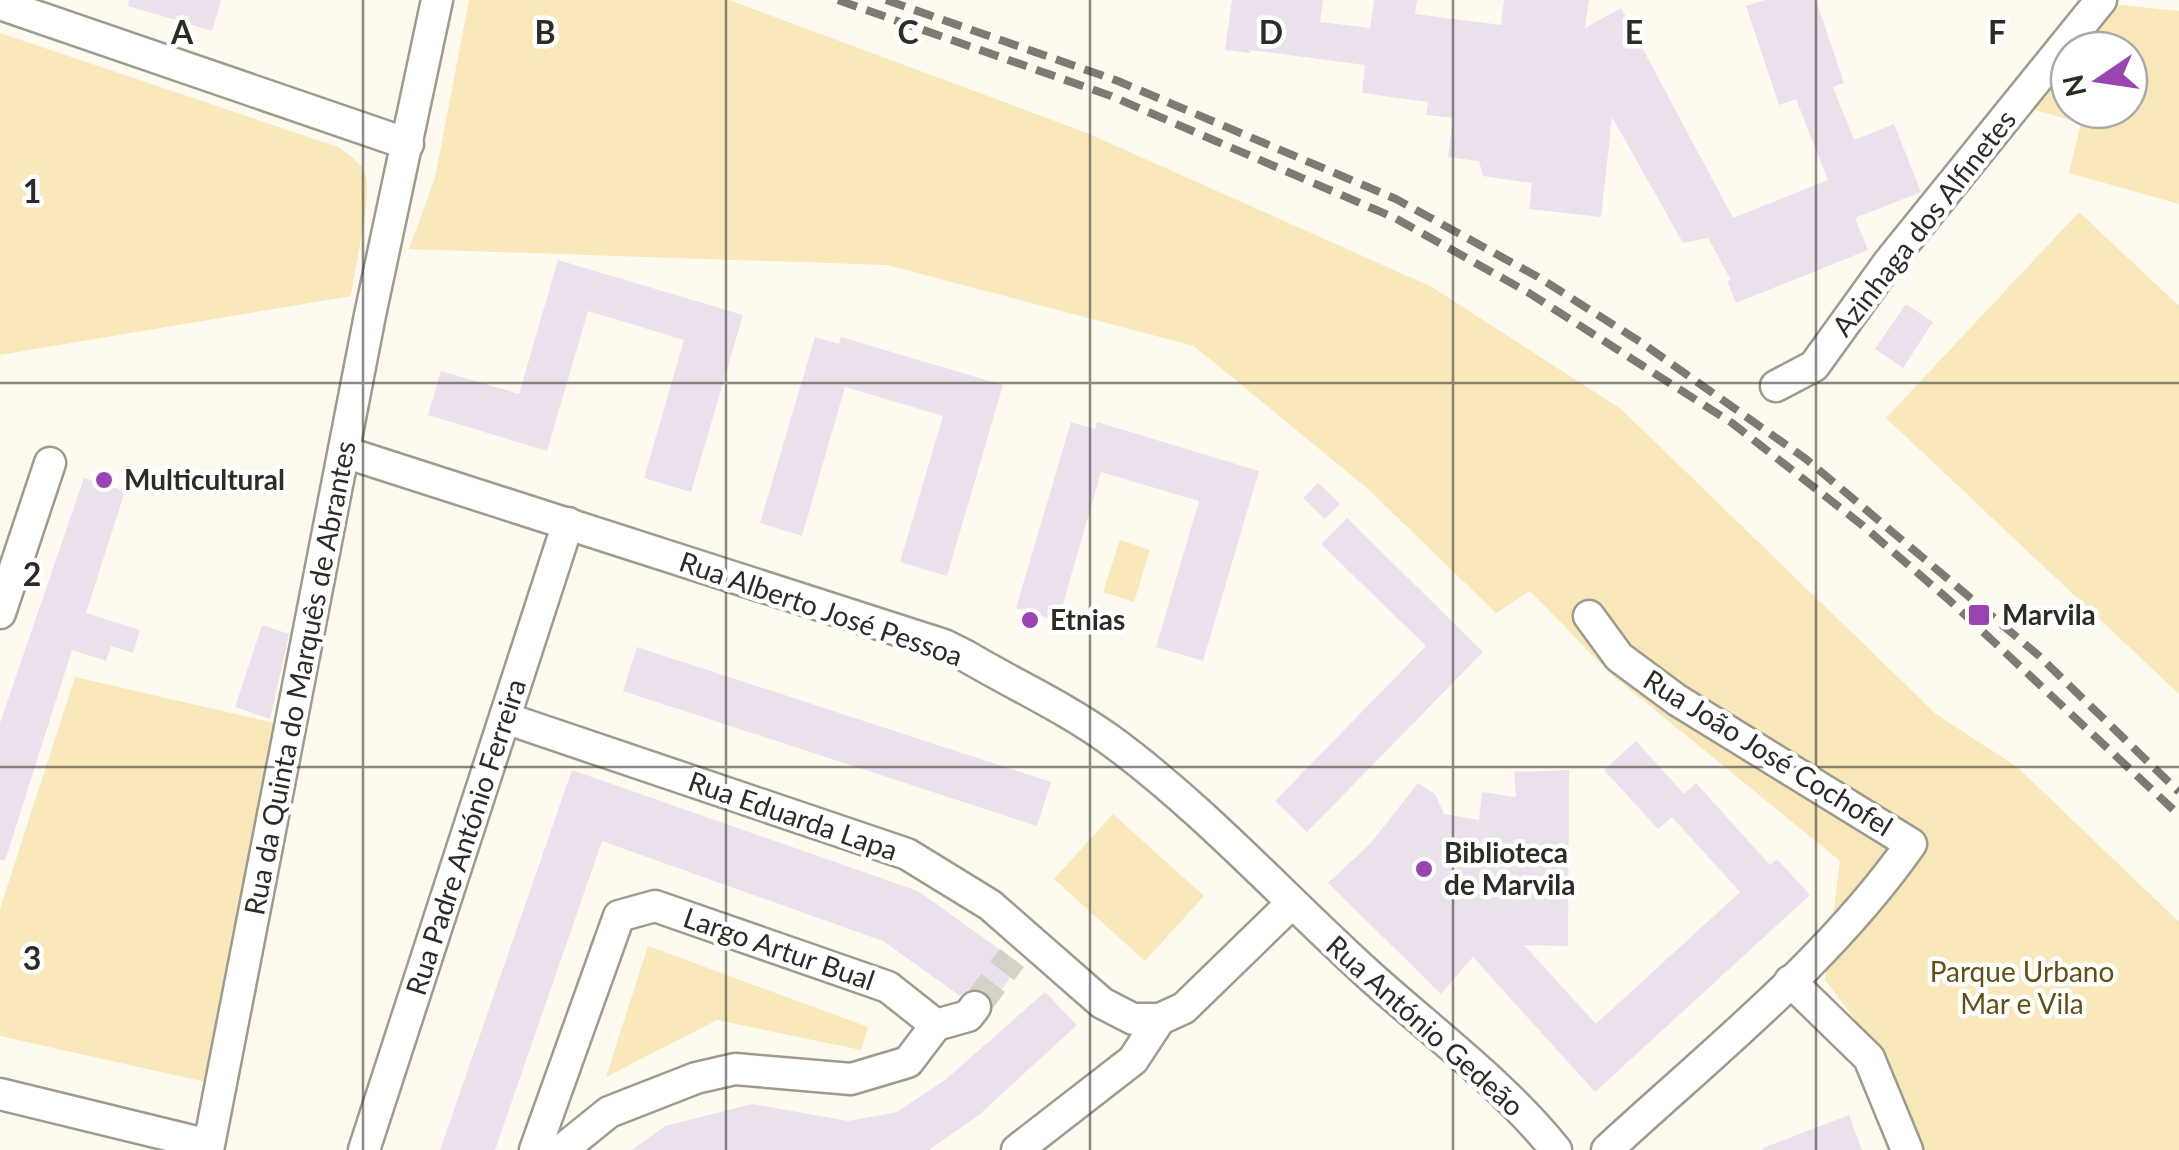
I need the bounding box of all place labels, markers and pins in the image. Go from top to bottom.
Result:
place label: Multicultural [124,462,285,496]
marker: Multicultural [93,469,115,491]
place label: Marvila [2002,597,2096,631]
place label: Etnias [1050,602,1125,636]
marker: Marvila [1966,602,1992,628]
marker: Etnias [1019,609,1041,631]
place label: Biblioteca de Marvila [1444,835,1575,901]
marker: Biblioteca de Marvila [1413,858,1435,880]

